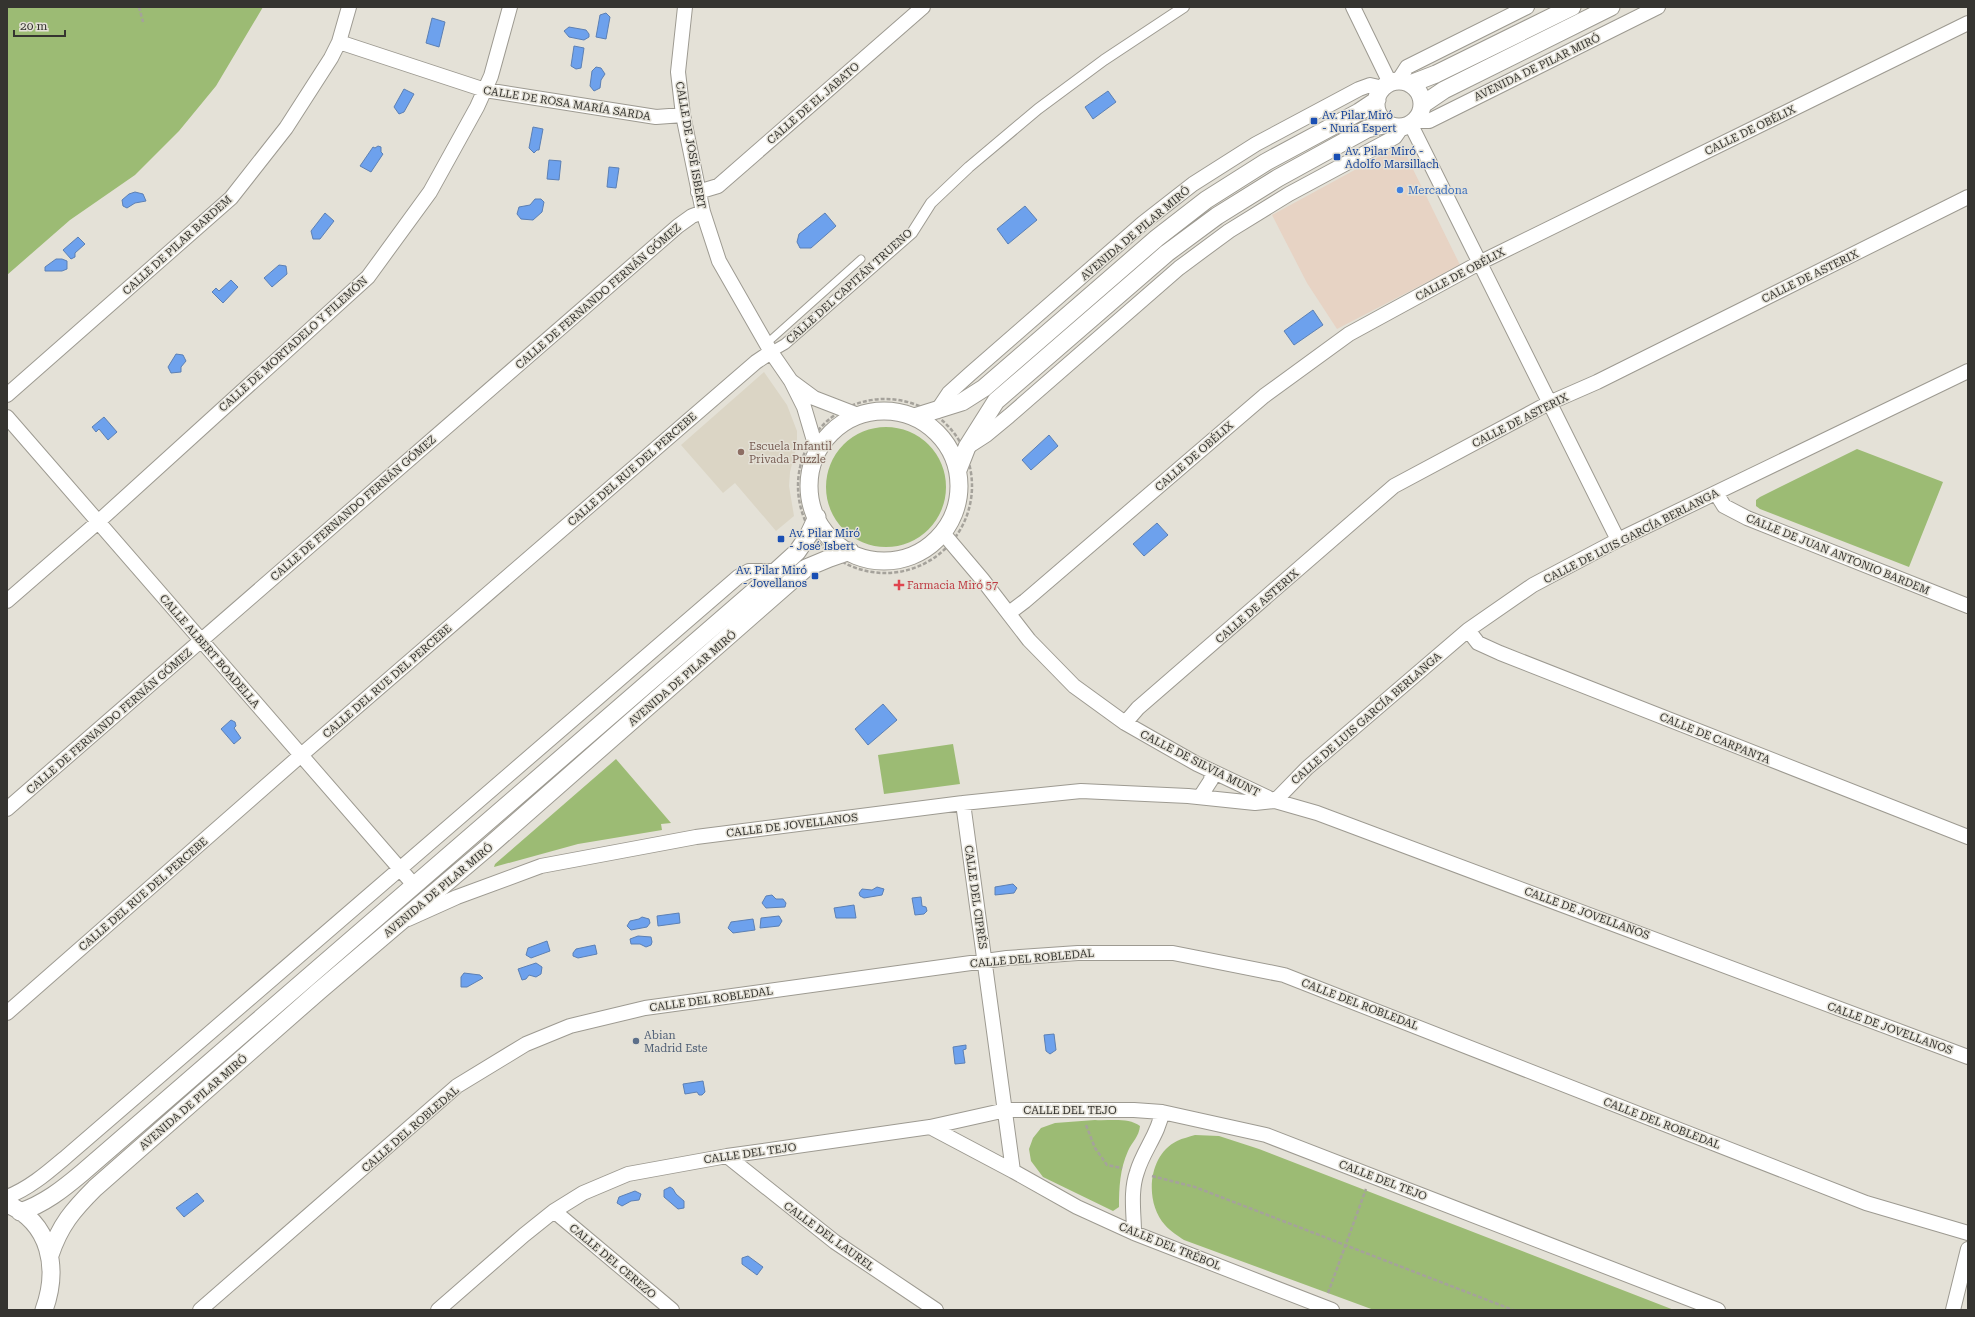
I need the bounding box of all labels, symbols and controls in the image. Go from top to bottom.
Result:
scale bar [14,12,65,38]
text: 20 m [20,19,47,33]
street label: AVENIDA DE PILAR MIRÓ [1472,30,1603,104]
street label: CALLE DE EL JABATO [764,60,862,147]
street label: CALLE DE JOSÉ ISBERT [673,80,709,210]
street label: CALLE DE ROSA MARÍA SARDA [482,83,652,123]
street label: CALLE DE OBÉLIX [1702,102,1798,158]
place label: Av. Pilar Miró - Nuria Espert [1322,109,1396,135]
marker: Av. Pilar Miró - Nuria Espert [1309,116,1319,126]
place label: Av. Pilar Miró - Adolfo Marsillach [1345,145,1439,171]
marker: Av. Pilar Miró - Adolfo Marsillach [1332,152,1342,162]
street label: AVENIDA DE PILAR MIRÓ [1077,183,1193,283]
place label: Mercadona [1408,184,1468,197]
marker: Mercadona [1395,185,1405,195]
street label: CALLE DE PILAR BARDEM [120,193,235,298]
street label: CALLE DE FERNANDO FERNÁN GÓMEZ [512,220,684,372]
street label: CALLE DEL CAPITÁN TRUENO [783,225,915,347]
street label: CALLE DE OBÉLIX [1413,244,1507,304]
street label: CALLE DE ASTERIX [1760,247,1861,306]
street label: CALLE DE MORTADELO Y FILEMÓN [216,273,370,415]
street label: CALLE DE ASTERIX [1470,391,1571,450]
street label: CALLE DEL RUE DEL PERCEBE [565,410,699,529]
street label: CALLE DE OBÉLIX [1152,418,1236,494]
street label: CALLE DE FERNANDO FERNÁN GÓMEZ [267,432,439,584]
place label: Escuela Infantil Privada Puzzle [749,440,832,466]
marker: Escuela Infantil Privada Puzzle [736,447,746,457]
street label: CALLE DE LUIS GARCÍA BERLANGA [1541,485,1721,586]
street label: CALLE DE JUAN ANTONIO BARDEM [1744,512,1931,597]
place label: Av. Pilar Miró - José Isbert [789,527,860,553]
marker: Av. Pilar Miró - José Isbert [776,534,786,544]
place label: Av. Pilar Miró - Jovellanos [736,564,807,590]
street label: CALLE DE ASTERIX [1213,567,1302,646]
marker: Av. Pilar Miró - Jovellanos [810,571,820,581]
place label: Farmacia Miró 57 [907,579,998,592]
marker: Farmacia Miró 57 [894,580,904,590]
street label: CALLE ALBERT BOADELLA [157,592,263,711]
street label: CALLE DEL RUE DEL PERCEBE [320,622,454,741]
street label: AVENIDA DE PILAR MIRÓ [625,627,739,729]
street label: CALLE DE FERNANDO FERNÁN GÓMEZ [23,645,195,797]
street label: CALLE DE LUIS GARCÍA BERLANGA [1288,649,1444,787]
street label: CALLE DE CARPANTA [1658,710,1772,767]
street label: CALLE DE SILVIA MUNT [1138,728,1262,799]
street label: CALLE DE JOVELLANOS [726,811,859,840]
street label: CALLE DEL RUE DEL PERCEBE [76,835,210,954]
street label: AVENIDA DE PILAR MIRÓ [380,840,496,940]
street label: CALLE DEL CIPRÉS [962,844,990,950]
street label: CALLE DE JOVELLANOS [1522,885,1651,942]
street label: CALLE DEL ROBLEDAL [969,947,1095,970]
street label: CALLE DEL ROBLEDAL [1299,976,1420,1033]
street label: CALLE DEL ROBLEDAL [649,984,774,1015]
street label: CALLE DE JOVELLANOS [1825,1000,1954,1057]
place label: Abian Madrid Este [644,1029,708,1055]
marker: Abian Madrid Este [631,1036,641,1046]
street label: AVENIDA DE PILAR MIRÓ [136,1051,250,1153]
street label: CALLE DEL ROBLEDAL [359,1084,462,1175]
street label: CALLE DEL ROBLEDAL [1601,1095,1722,1152]
street label: CALLE DEL TEJO [1023,1104,1117,1117]
street label: CALLE DEL TEJO [703,1141,798,1166]
street label: CALLE DEL TEJO [1337,1158,1429,1203]
street label: CALLE DEL LAUREL [781,1199,877,1274]
street label: CALLE DEL TRÉBOL [1117,1219,1223,1273]
street label: CALLE DEL CEREZO [567,1221,659,1302]

